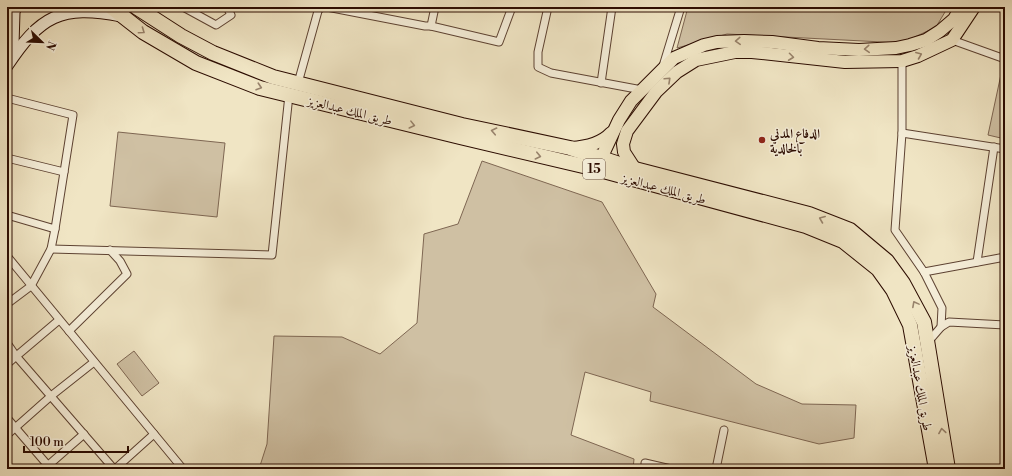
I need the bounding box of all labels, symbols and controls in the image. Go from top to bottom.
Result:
north arrow [22,22,62,62]
one-way arrow [138,26,145,34]
one-way arrow [735,37,741,45]
text: N [42,39,58,53]
one-way arrow [864,45,870,54]
one-way arrow [788,52,794,61]
one-way arrow [916,52,923,60]
one-way arrow [663,77,671,85]
one-way arrow [255,82,262,91]
street label: طريق الملك عبدالعزيز [304,92,394,129]
one-way arrow [408,120,415,129]
place label: الدفاع المدني بالخالدية [769,126,820,157]
one-way arrow [490,128,497,136]
marker: الدفاع المدني بالخالدية [757,135,767,145]
one-way arrow [535,151,541,159]
road number: 15 [583,159,605,179]
street label: طريق الملك عبدالعزيز [618,169,708,208]
one-way arrow [818,216,826,224]
one-way arrow [912,301,919,308]
street label: طريق الملك عبدالعزيز [904,342,935,432]
one-way arrow [938,427,947,434]
scale bar [24,428,128,454]
text: 100 m [30,435,64,450]

